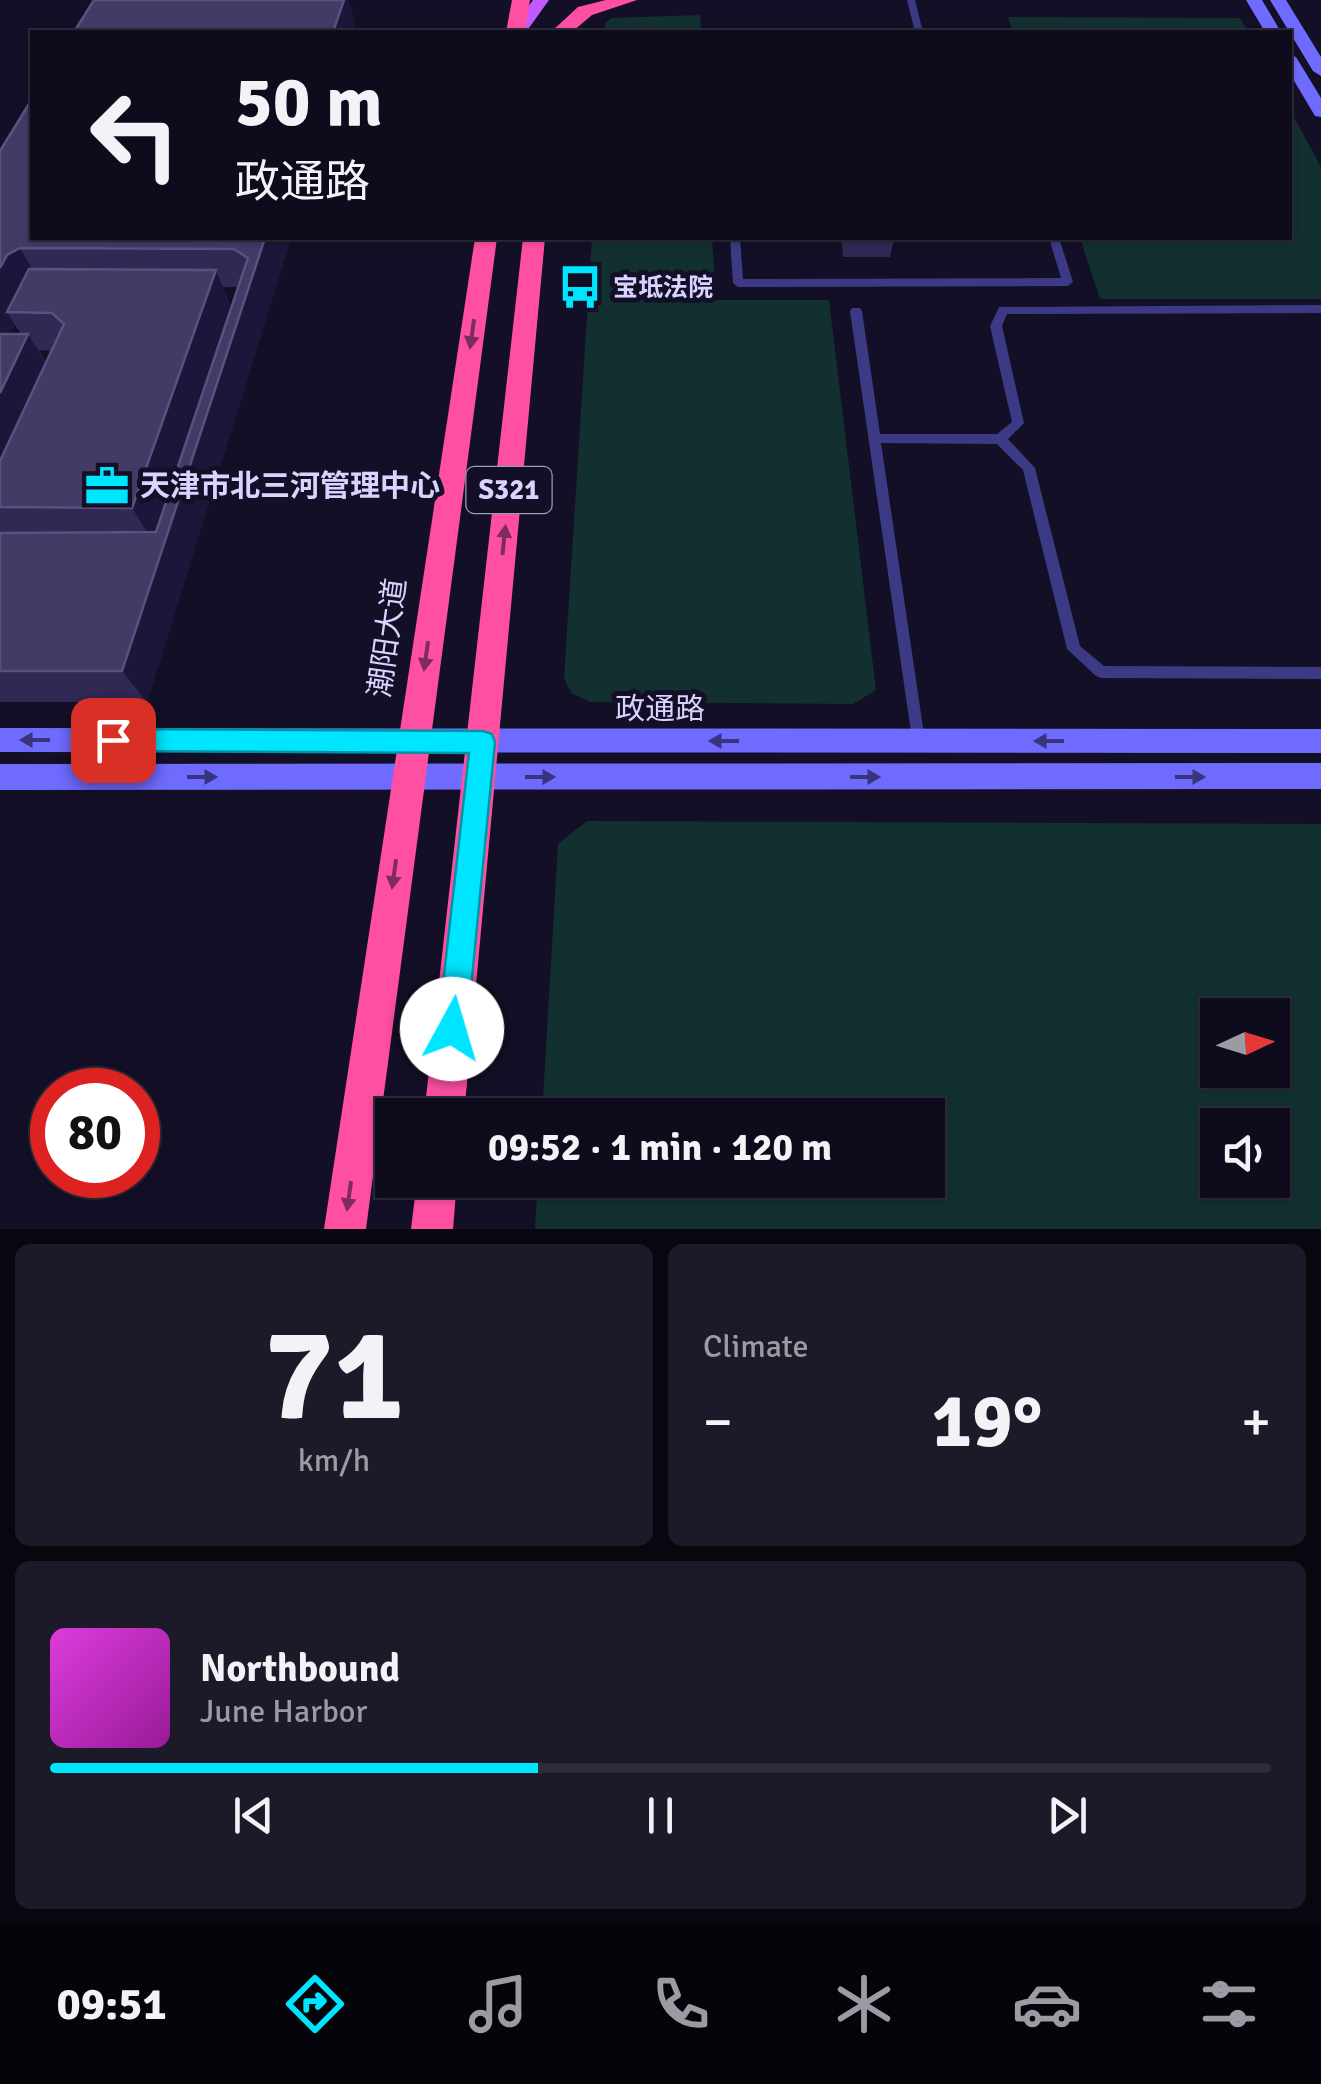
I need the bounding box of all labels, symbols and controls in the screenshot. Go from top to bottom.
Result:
text: 50 m [235,59,383,145]
icon: left [70,70,200,200]
text: 政通路 [235,155,370,210]
bus stop icon: 宝坻法院 [556,263,604,311]
place label: 宝坻法院 [613,272,713,303]
one-way arrow [464,319,480,350]
office icon: 天津市北三河管理中心 [83,462,131,510]
road number: S321 [466,467,552,513]
place label: 天津市北三河管理中心 [140,468,440,505]
one-way arrow [496,524,512,556]
street label: 潮阳大道 [361,576,415,700]
one-way arrow [417,640,433,672]
street label: 政通路 [615,691,705,728]
pin [71,698,156,783]
icon: arrive [86,713,141,768]
one-way arrow [19,732,51,748]
one-way arrow [707,733,739,749]
one-way arrow [1032,733,1064,749]
one-way arrow [187,769,219,785]
one-way arrow [524,769,556,785]
one-way arrow [849,769,881,785]
one-way arrow [1174,769,1206,785]
one-way arrow [385,858,401,890]
position arrow [400,977,504,1081]
north arrow [1200,998,1290,1088]
map controls [1200,998,1290,1198]
speed limit sign: 80 [30,1068,160,1198]
button: sound [1200,1108,1290,1198]
text: 09:52 · 1 min · 120 m [488,1124,832,1171]
one-way arrow [341,1180,357,1212]
text: 71 [264,1296,404,1456]
text: Climate [703,1327,809,1366]
text: 19° [932,1375,1043,1468]
text: − [703,1388,733,1456]
text: + [1241,1388,1271,1456]
text: km/h [298,1441,370,1480]
text: Northbound [200,1645,400,1692]
text: June Harbor [200,1692,367,1731]
icon: previous [226,1788,281,1843]
icon: pause [633,1788,688,1843]
icon: next [1040,1788,1095,1843]
icon: directions [280,1969,350,2039]
icon: music [463,1969,533,2039]
icon: phone [646,1969,716,2039]
icon: climate [829,1969,899,2039]
icon: car [1012,1969,1082,2039]
icon: filters [1194,1969,1264,2039]
text: 09:51 [56,1977,167,2032]

